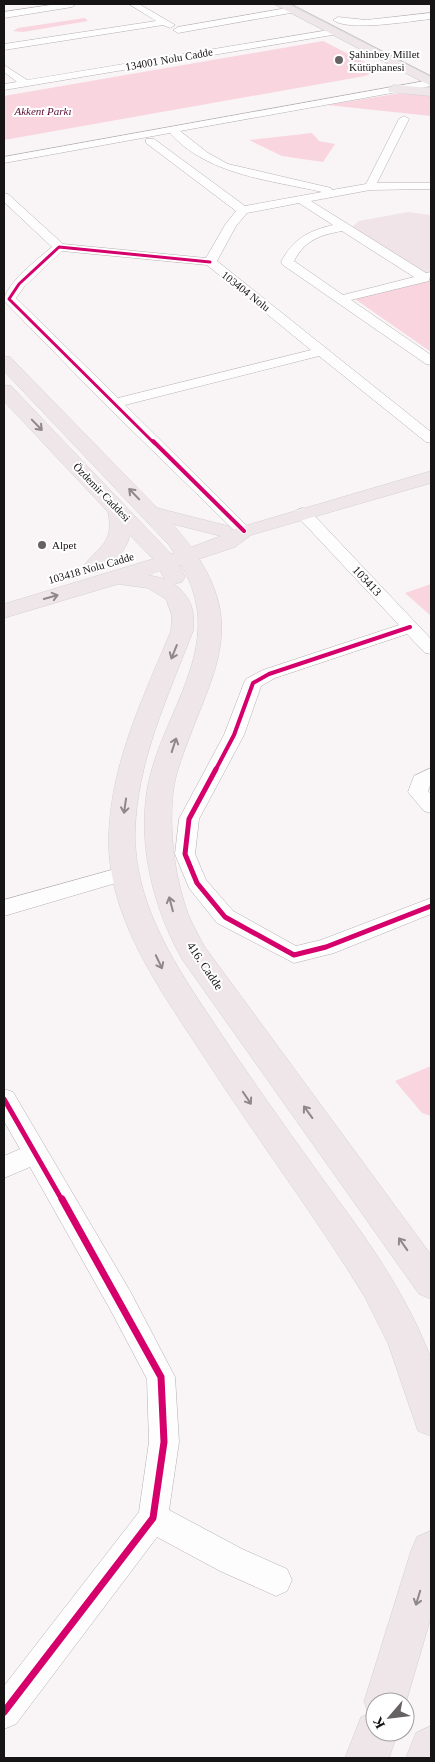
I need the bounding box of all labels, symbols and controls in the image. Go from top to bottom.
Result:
street label: 134001 Nolu Cadde [124,45,214,73]
place label: Şahinbey Millet Kütüphanesi [349,48,420,73]
marker: Şahinbey Millet Kütüphanesi [333,54,345,66]
park label: Akkent Parkı [13,105,72,117]
street label: 103404 Nolu [220,268,273,314]
one-way arrow [31,419,44,431]
street label: Özdemir Caddesi [71,460,133,524]
one-way arrow [128,488,140,500]
marker: Alpet [36,539,48,551]
place label: Alpet [52,539,76,551]
street label: 103418 Nolu Cadde [47,550,135,586]
street label: 103413 [350,563,384,599]
one-way arrow [42,592,58,602]
one-way arrow [169,644,178,659]
one-way arrow [170,737,179,753]
one-way arrow [120,798,130,814]
one-way arrow [166,896,175,912]
street label: 416. Cadde [184,939,226,993]
one-way arrow [155,954,164,969]
one-way arrow [243,1091,253,1105]
one-way arrow [303,1105,313,1119]
one-way arrow [398,1237,408,1251]
one-way arrow [412,1589,422,1605]
north arrow [365,1692,415,1742]
text: K [370,1714,388,1731]

